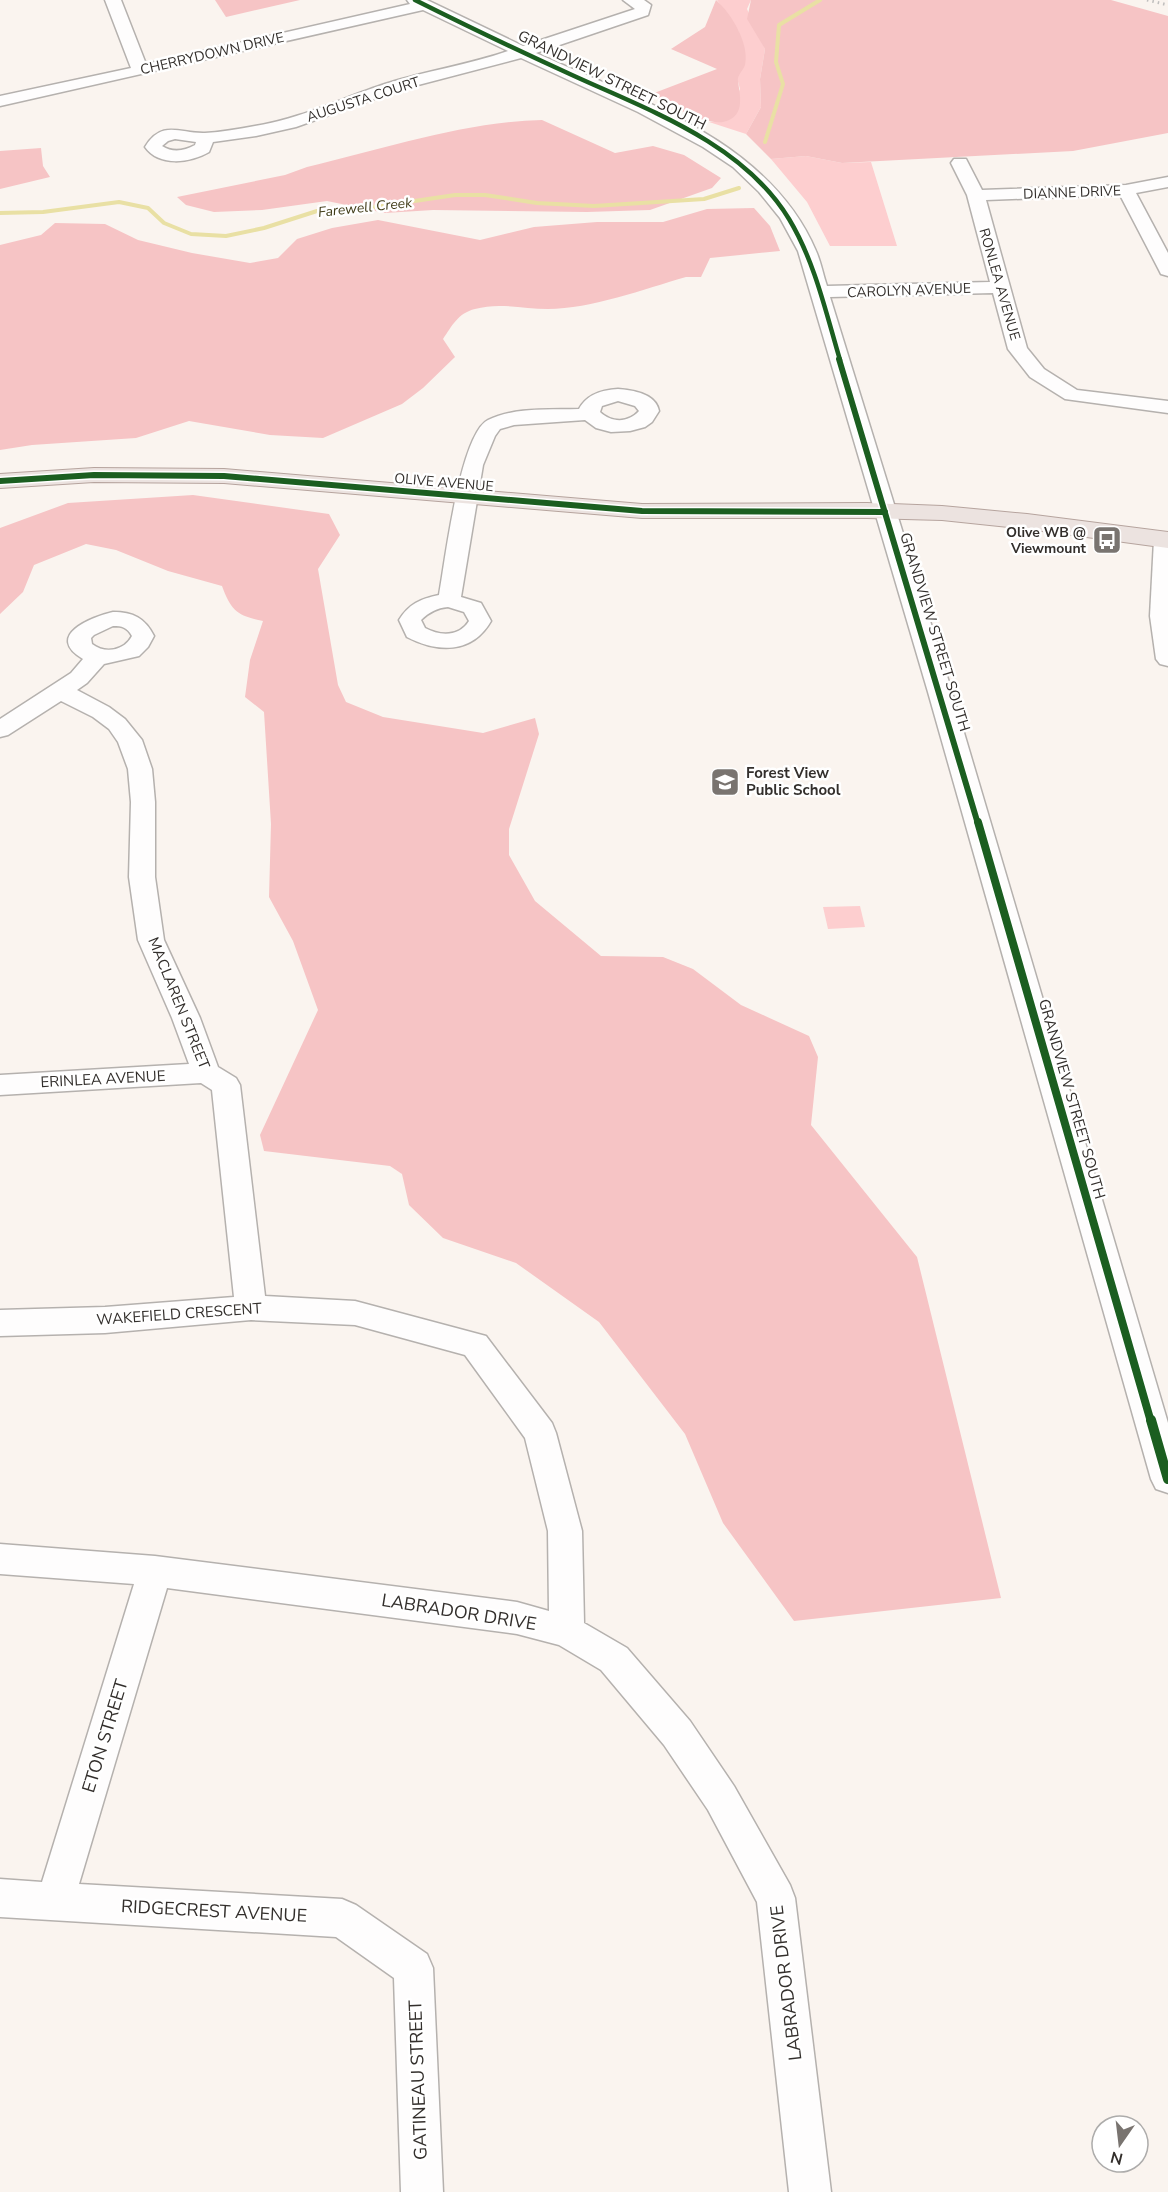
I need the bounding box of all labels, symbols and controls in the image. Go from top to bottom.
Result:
street label: GRANDVIEW STREET SOUTH [514,26,710,134]
street label: CHERRYDOWN DRIVE [138,28,286,79]
street label: AUGUSTA COURT [304,72,423,127]
street label: DIANNE DRIVE [1023,181,1121,204]
water label: Farewell Creek [317,193,414,222]
street label: RONLEA AVENUE [974,226,1025,342]
street label: CAROLYN AVENUE [847,279,971,302]
street label: OLIVE AVENUE [394,469,494,496]
place label: Olive WB @ Viewmount [1006,523,1087,558]
bus stop icon: Olive WB @ Viewmount [1091,524,1123,556]
street label: GRANDVIEW STREET SOUTH [895,530,975,734]
place label: Forest View Public School [746,763,841,800]
school or university icon: Forest View Public School [709,766,741,798]
street label: MACLAREN STREET [143,934,215,1072]
street label: GRANDVIEW STREET SOUTH [1034,997,1110,1201]
street label: ERINLEA AVENUE [40,1066,166,1092]
street label: WAKEFIELD CRESCENT [96,1298,262,1330]
street label: LABRADOR DRIVE [380,1588,538,1636]
street label: ETON STREET [76,1676,134,1796]
street label: RIDGECREST AVENUE [120,1894,308,1928]
street label: LABRADOR DRIVE [765,1904,807,2062]
street label: GATINEAU STREET [403,2000,433,2160]
north arrow [1090,2114,1150,2174]
text: N [1108,2145,1125,2170]

